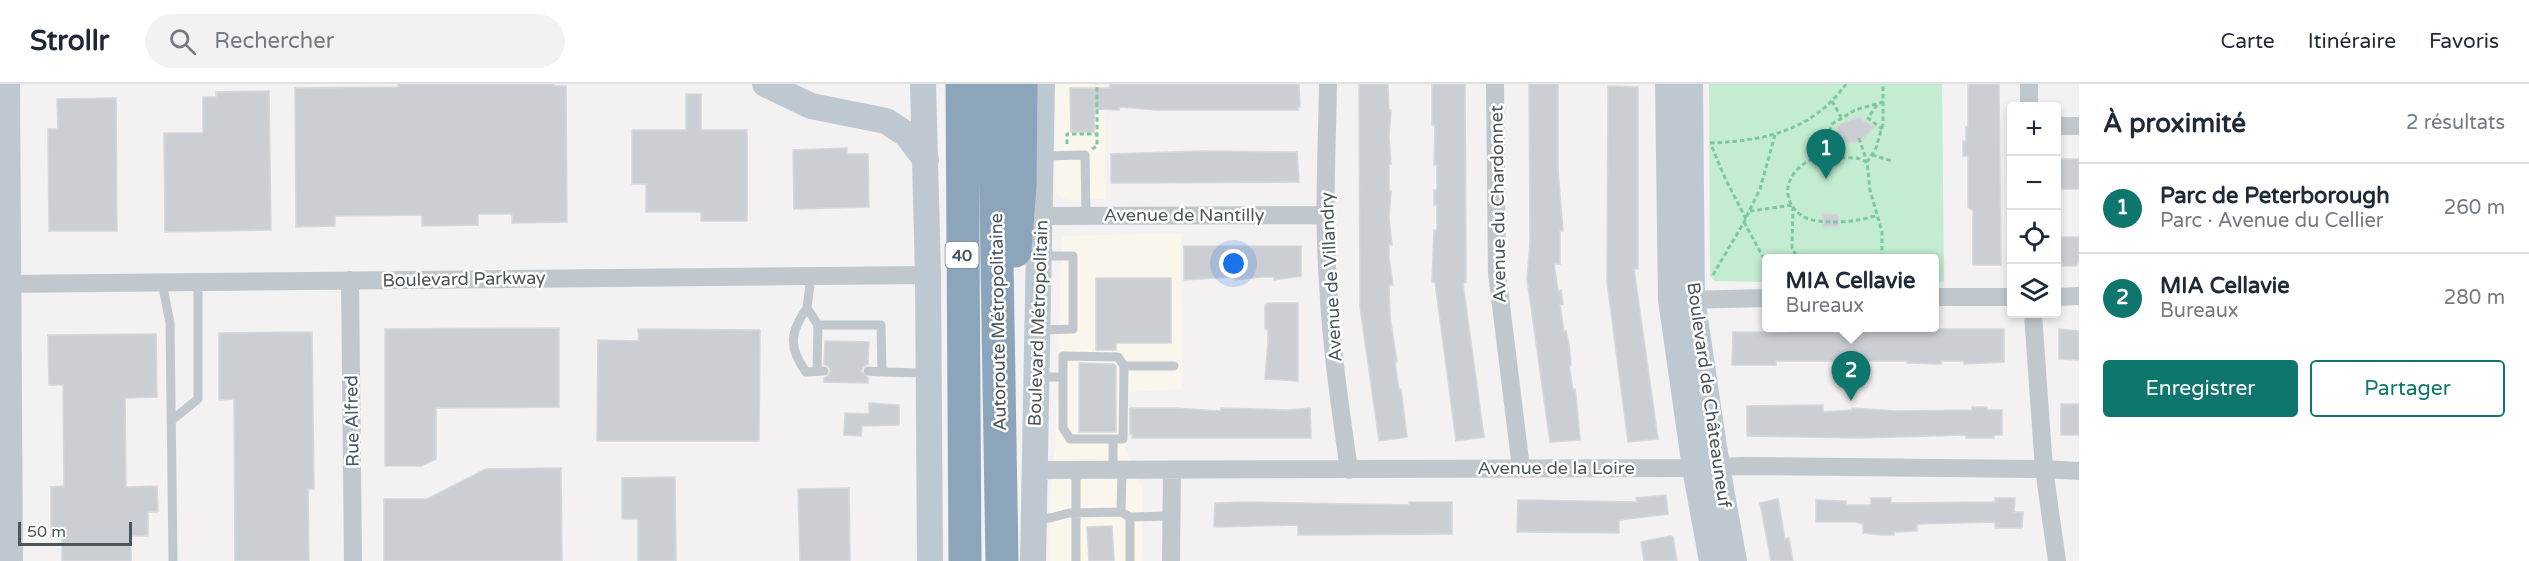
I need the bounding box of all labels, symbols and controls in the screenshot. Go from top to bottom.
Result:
search box [145,14,565,68]
text: Strollr [30,24,109,58]
icon: search [166,25,199,58]
text: Rechercher [214,28,334,54]
text: Carte [2221,29,2275,54]
text: Itinéraire [2308,29,2396,54]
text: Favoris [2429,29,2499,54]
map controls [2007,102,2061,318]
button: + [2007,102,2061,156]
street label: Avenue du Chardonnet [1485,105,1511,303]
text: À proximité [2103,108,2246,139]
text: 2 résultats [2406,111,2505,135]
pin: 1 [1806,130,1846,179]
button: − [2007,156,2061,210]
text: Parc de Peterborough [2160,183,2390,209]
street label: Avenue de Villandry [1316,191,1346,363]
text: 1 [2116,196,2129,220]
text: 260 m [2444,196,2505,220]
street label: Avenue de Nantilly [1104,204,1265,226]
text: Parc · Avenue du Cellier [2160,209,2383,233]
button: locate [2007,210,2061,264]
street label: Autoroute Métropolitaine [985,213,1011,431]
street label: Boulevard Métropolitain [1023,219,1053,427]
road number: 40 [946,242,978,268]
your location [1219,249,1248,278]
popup [1762,254,1939,332]
button: layers [2007,264,2061,318]
street label: Boulevard Parkway [382,267,546,291]
text: MIA Cellavie [1786,268,1915,294]
text: MIA Cellavie [2160,273,2290,299]
street label: Boulevard de Châteauneuf [1682,281,1736,509]
text: 2 [2116,286,2129,310]
text: 280 m [2444,286,2505,310]
text: Bureaux [1786,294,1864,318]
text: Bureaux [2160,299,2238,323]
pin: 2 [1832,352,1870,401]
button: Enregistrer [2103,360,2298,417]
button: Partager [2310,360,2505,417]
street label: Rue Alfred [340,375,364,467]
street label: Avenue de la Loire [1477,457,1635,479]
scale bar [18,519,132,546]
text: 50 m [27,522,66,542]

